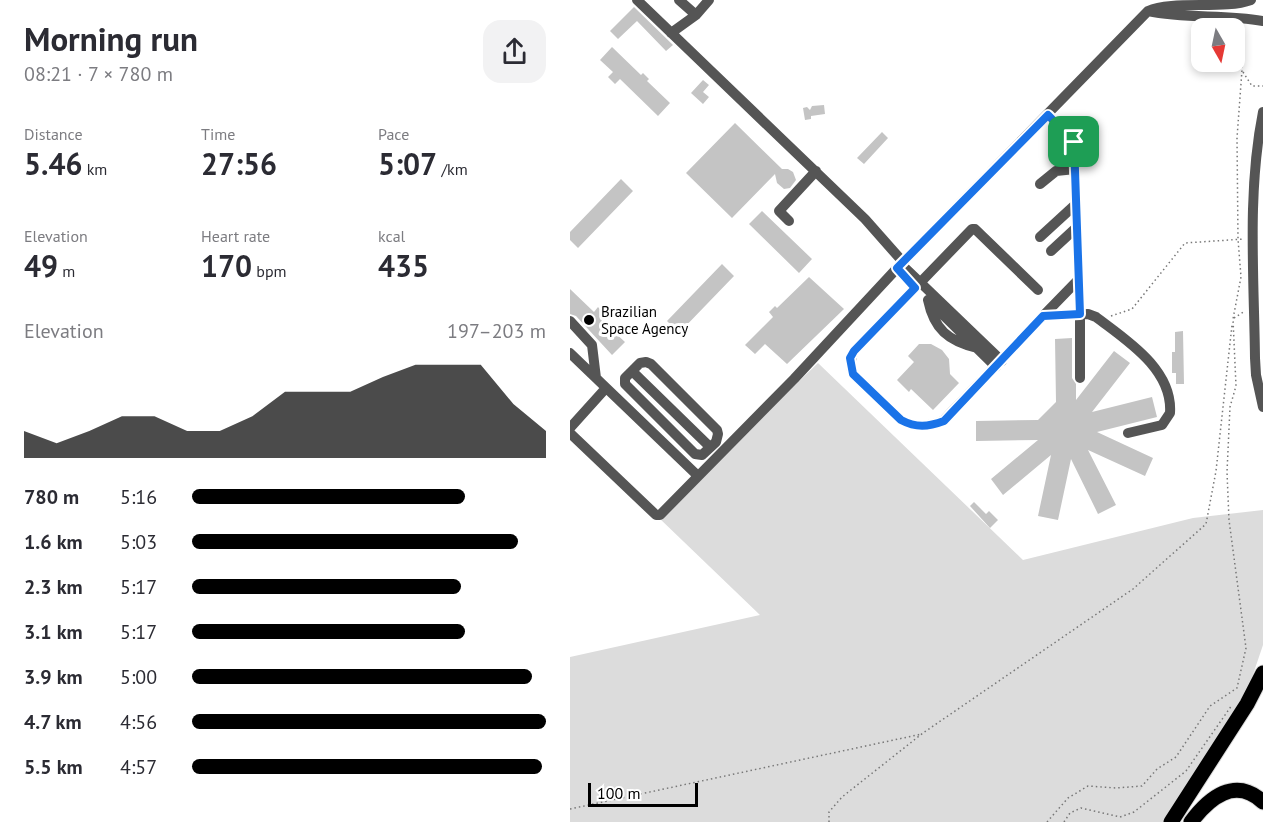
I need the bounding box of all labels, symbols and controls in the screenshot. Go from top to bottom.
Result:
text: Morning run [24,17,198,60]
north arrow [1191,18,1245,72]
map controls [1191,18,1245,72]
button: share [483,20,546,83]
text: 08:21 · 7 × 780 m [24,61,173,87]
pin [1048,116,1099,167]
text: Distance [24,124,83,144]
text: Time [201,124,235,144]
text: Pace [378,124,409,144]
icon: arrive [1057,125,1090,158]
text: 5.46 [24,144,82,183]
text: 27:56 [201,144,277,183]
text: 5:07 [378,144,437,183]
text: km [82,159,107,179]
text: /km [437,159,468,179]
text: Elevation [24,226,88,246]
text: Heart rate [201,226,270,246]
text: kcal [378,226,405,246]
text: 49 [24,246,58,285]
text: 170 [201,246,252,285]
text: 435 [378,246,429,285]
text: m [58,261,75,281]
text: bpm [252,261,287,281]
place label: Brazilian Space Agency [601,302,688,338]
marker: Brazilian Space Agency [582,313,596,327]
text: Elevation [24,318,104,344]
text: 197–203 m [447,318,546,344]
text: 780 m [24,484,79,510]
text: 5:16 [120,484,157,510]
text: 1.6 km [24,529,83,555]
text: 5:03 [120,529,157,555]
text: 2.3 km [24,574,83,600]
text: 5:17 [120,574,157,600]
text: 3.1 km [24,619,83,645]
text: 5:17 [120,619,157,645]
text: 3.9 km [24,664,83,690]
text: 5:00 [120,664,157,690]
text: 4.7 km [24,709,82,735]
text: 4:56 [120,709,157,735]
text: 5.5 km [24,754,83,780]
text: 4:57 [120,754,157,780]
scale bar [588,780,698,808]
text: 100 m [597,783,640,803]

